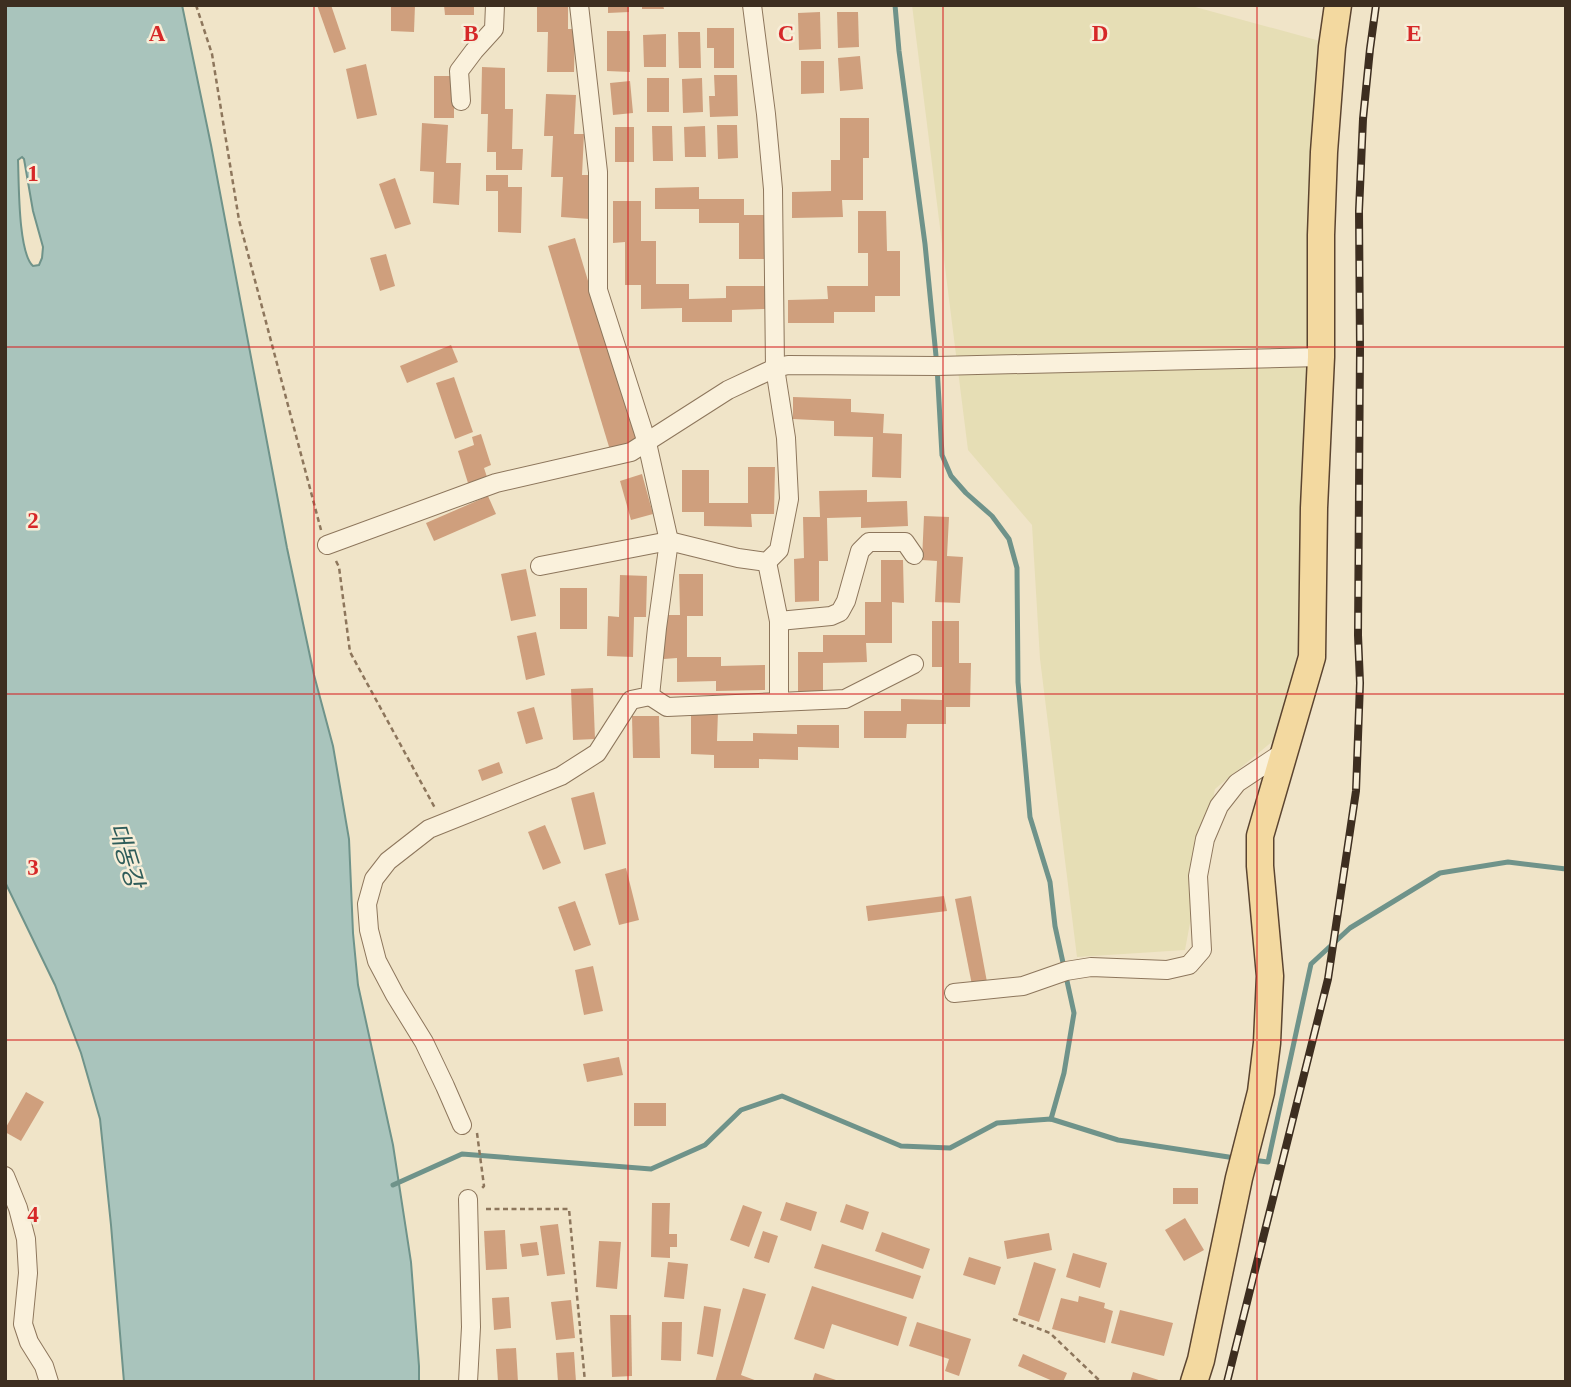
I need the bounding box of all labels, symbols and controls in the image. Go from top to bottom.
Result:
text: A [149,21,166,46]
text: B [463,21,479,46]
text: C [778,21,794,46]
text: D [1092,21,1108,46]
text: E [1406,21,1422,46]
text: 1 [27,161,39,186]
text: 2 [27,508,39,533]
water label: 대동강 [104,820,149,893]
text: 3 [27,855,39,880]
text: 4 [27,1202,39,1227]

